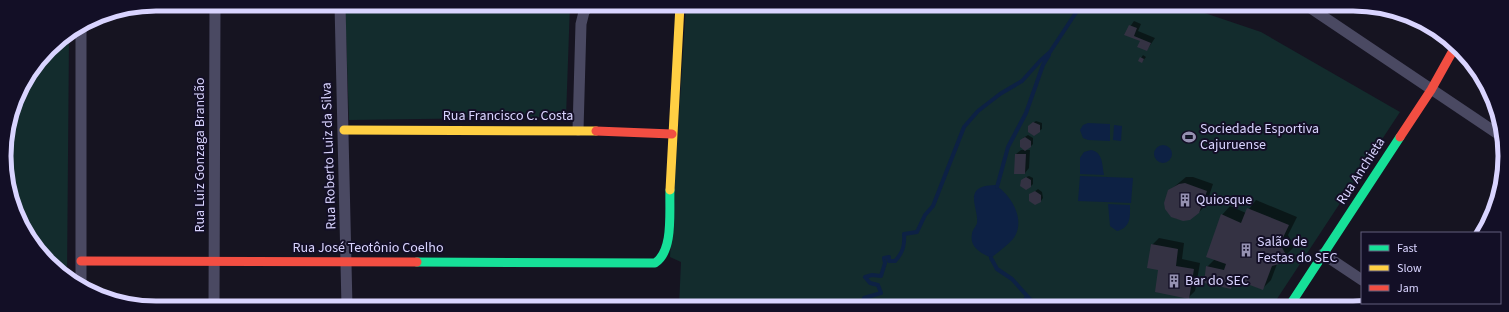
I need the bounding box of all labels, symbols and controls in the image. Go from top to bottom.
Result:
street label: Rua Luiz Gonzaga Brandão [190,77,210,233]
street label: Rua Roberto Luiz da Silva [316,82,342,230]
street label: Rua Francisco C. Costa [443,106,573,126]
place label: Sociedade Esportiva Cajuruense [1200,119,1319,155]
sports icon: Sociedade Esportiva Cajuruense [1181,129,1197,145]
street label: Rua Anchieta [1332,134,1390,208]
place label: Quiosque [1196,190,1252,210]
building icon: Quiosque [1177,192,1193,208]
place label: Salão de Festas do SEC [1257,232,1337,268]
legend [1361,232,1501,304]
street label: Rua José Teotônio Coelho [292,238,444,258]
text: Fast [1397,240,1417,257]
building icon: Salão de Festas do SEC [1238,242,1254,258]
text: Slow [1397,260,1422,277]
place label: Bar do SEC [1185,271,1249,291]
building icon: Bar do SEC [1166,273,1182,289]
text: Jam [1397,280,1419,297]

